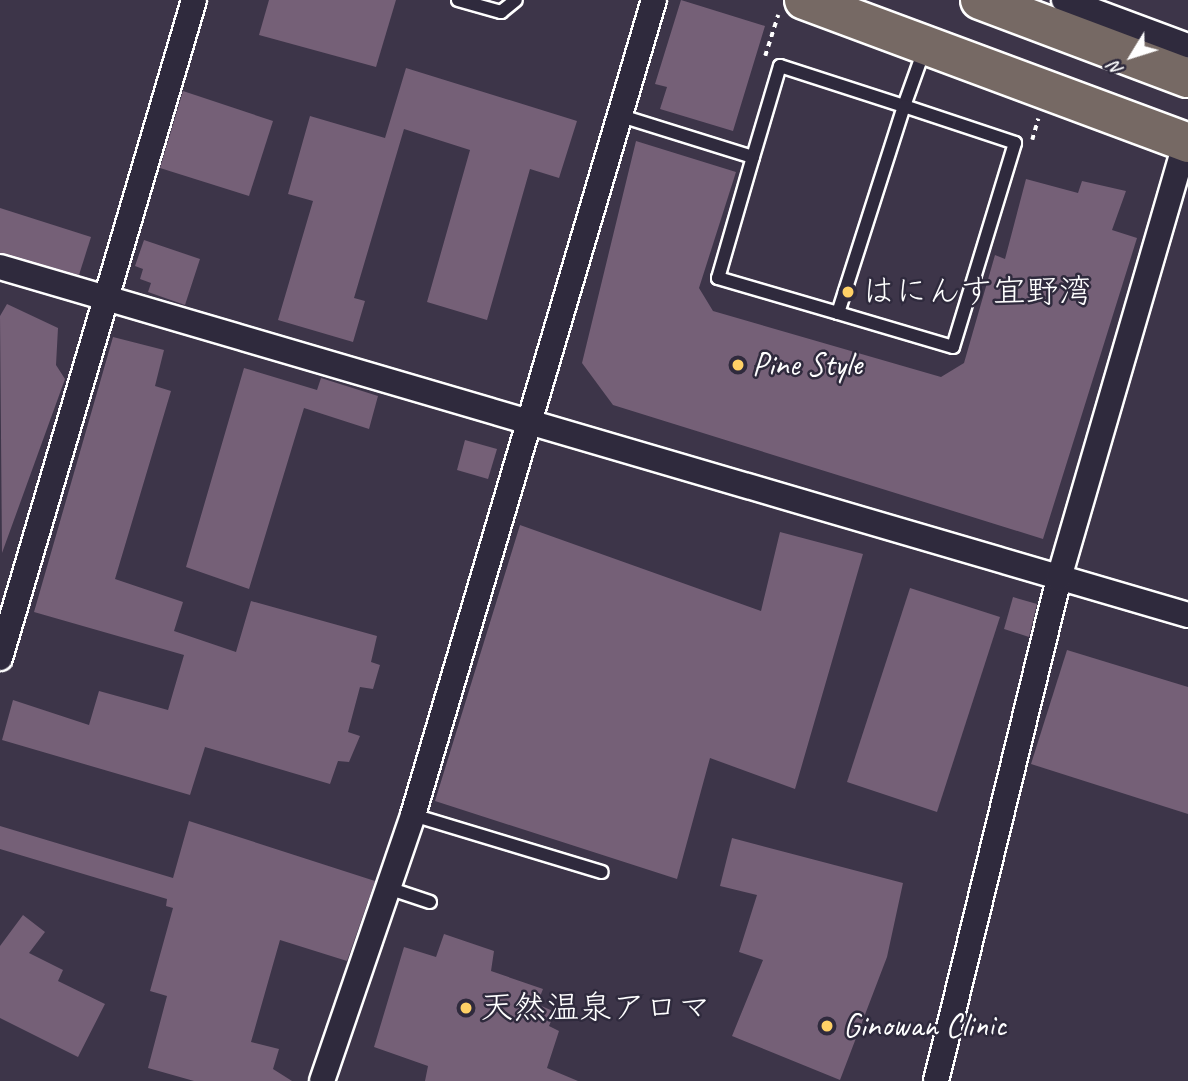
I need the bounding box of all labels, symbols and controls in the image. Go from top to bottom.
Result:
north arrow [1097,21,1167,91]
text: N [1102,57,1129,81]
place label: はにんす宜野湾 [862,272,1093,312]
marker: はにんす宜野湾 [840,284,856,300]
place label: Pine Style [752,345,863,385]
marker: Pine Style [730,357,746,373]
place label: 天然温泉アロマ [480,988,711,1028]
marker: 天然温泉アロマ [458,1000,474,1016]
place label: Ginowan Clinic [843,1006,1006,1046]
marker: Ginowan Clinic [817,1016,837,1036]

